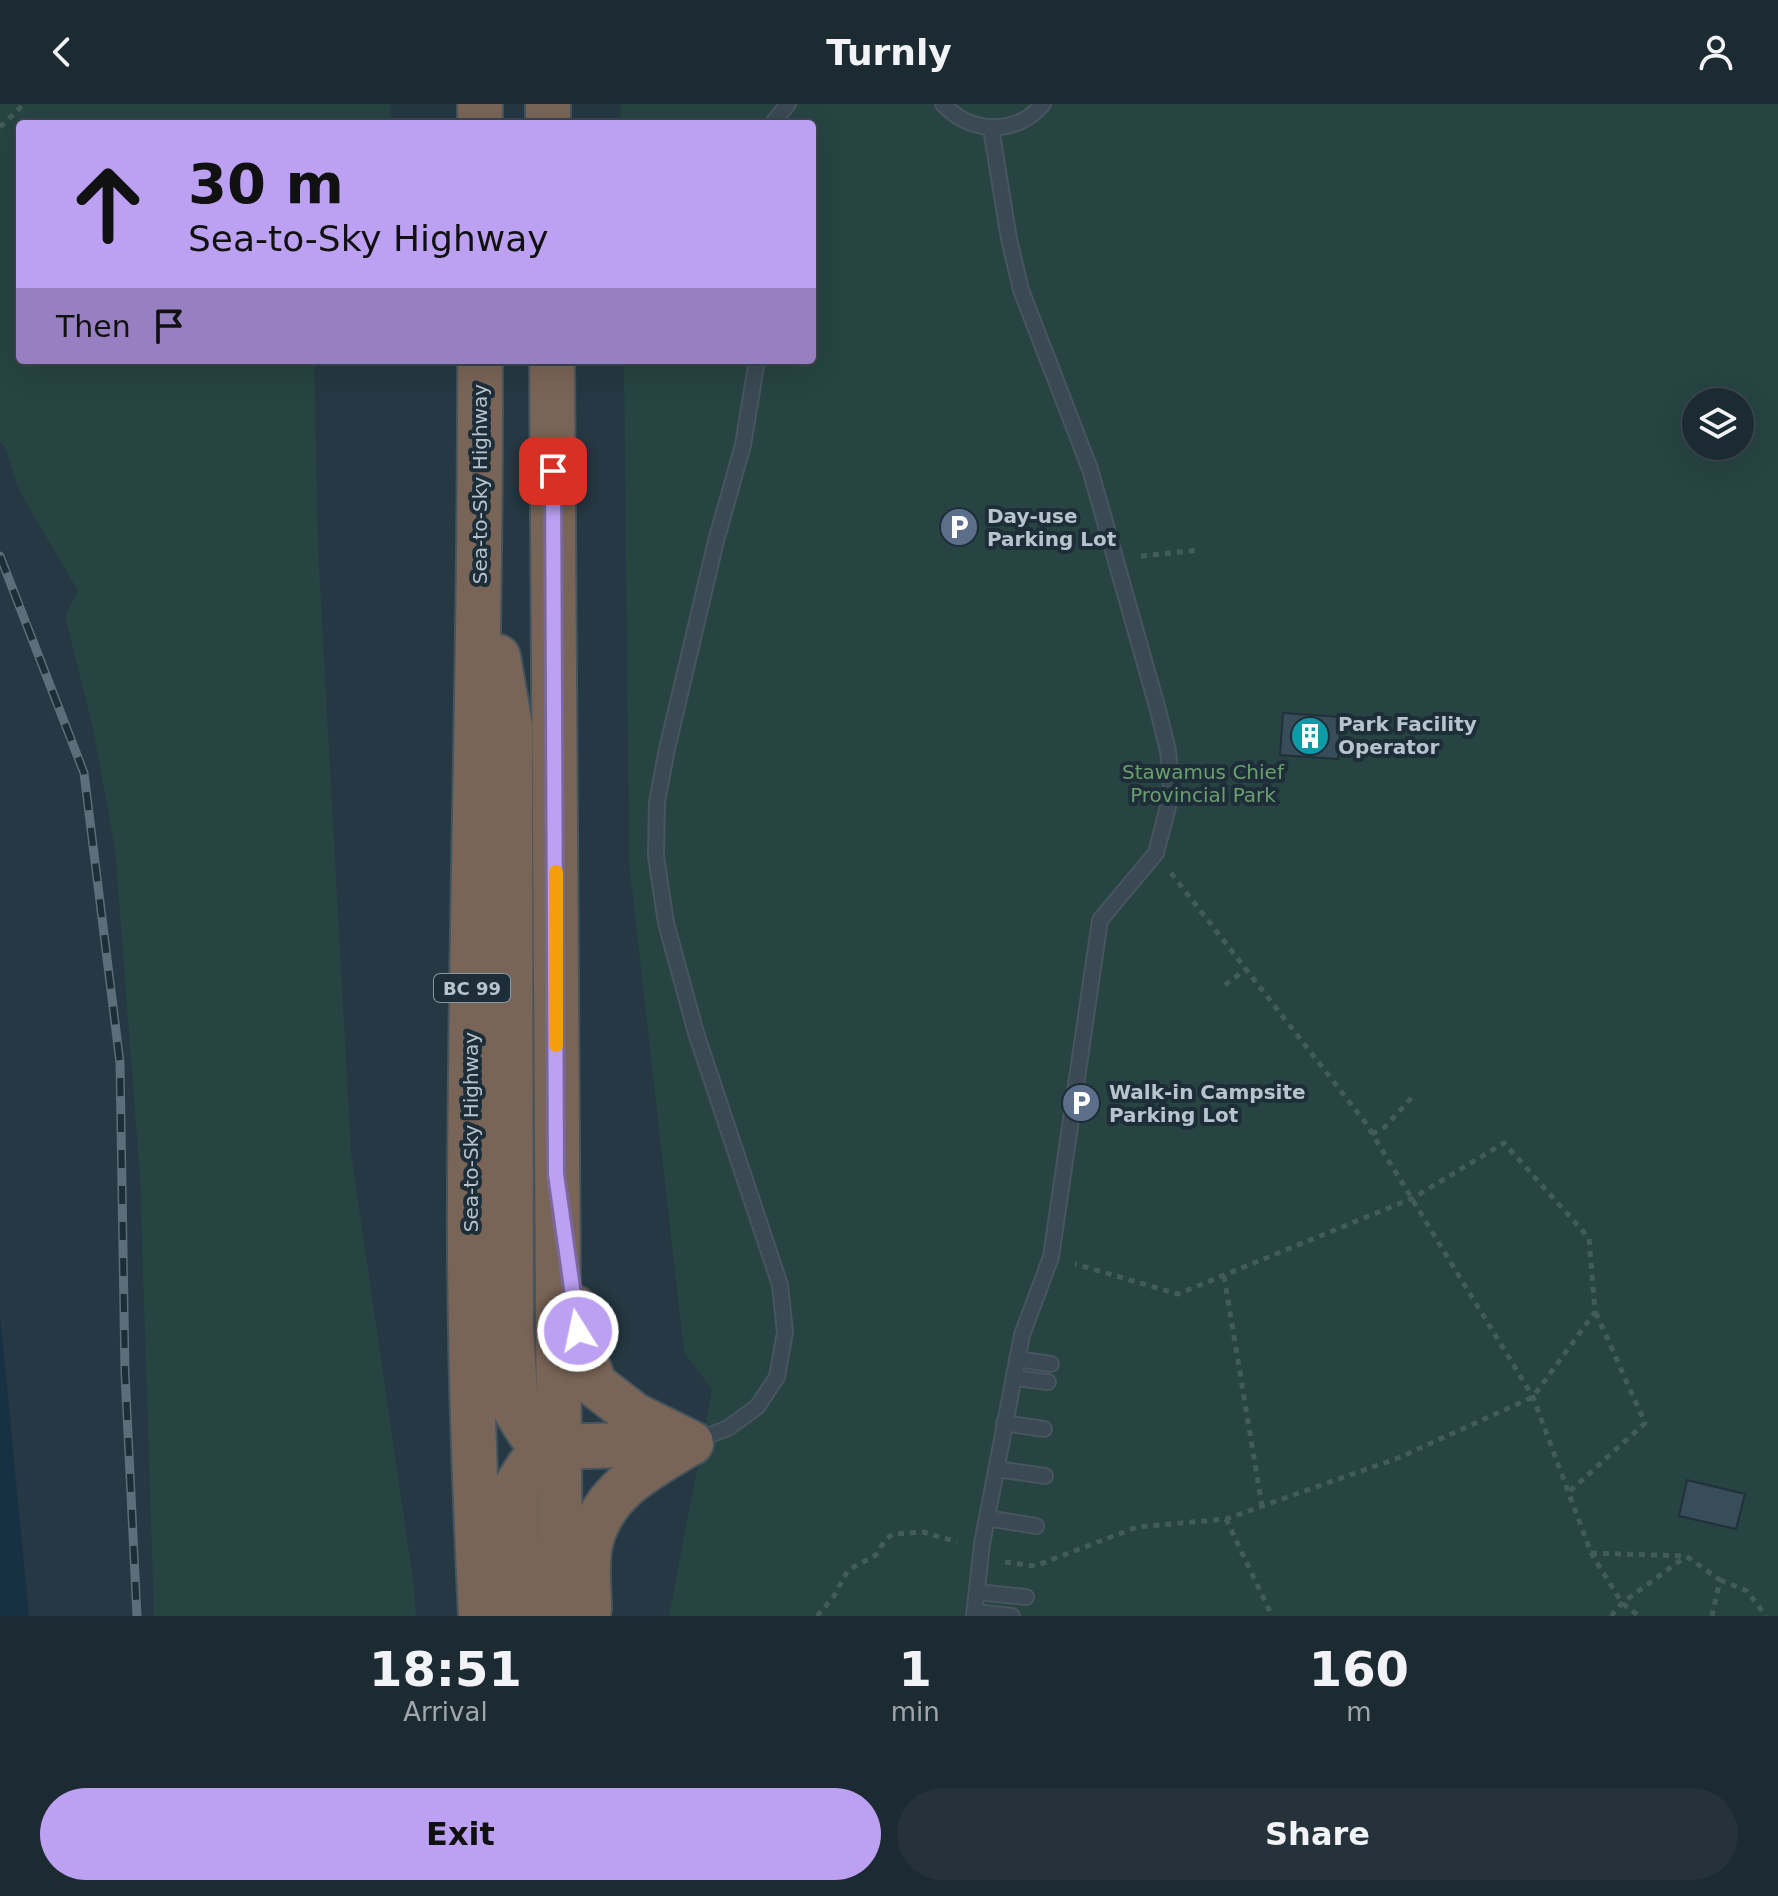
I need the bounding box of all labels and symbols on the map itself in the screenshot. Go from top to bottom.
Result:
street label: Sea-to-Sky Highway [468,384,492,584]
pin [519,437,587,505]
place label: Day-use Parking Lot [987,504,1117,551]
parking icon: Day-use Parking Lot [938,506,980,548]
place label: Park Facility Operator [1338,712,1477,759]
building icon: Park Facility Operator [1289,715,1331,757]
park label: Stawamus Chief Provincial Park [1122,760,1285,807]
road number: BC 99 [434,974,510,1002]
street label: Sea-to-Sky Highway [459,1032,483,1232]
place label: Walk-in Campsite Parking Lot [1109,1080,1306,1127]
parking icon: Walk-in Campsite Parking Lot [1060,1082,1102,1124]
position arrow [536,1289,620,1373]

